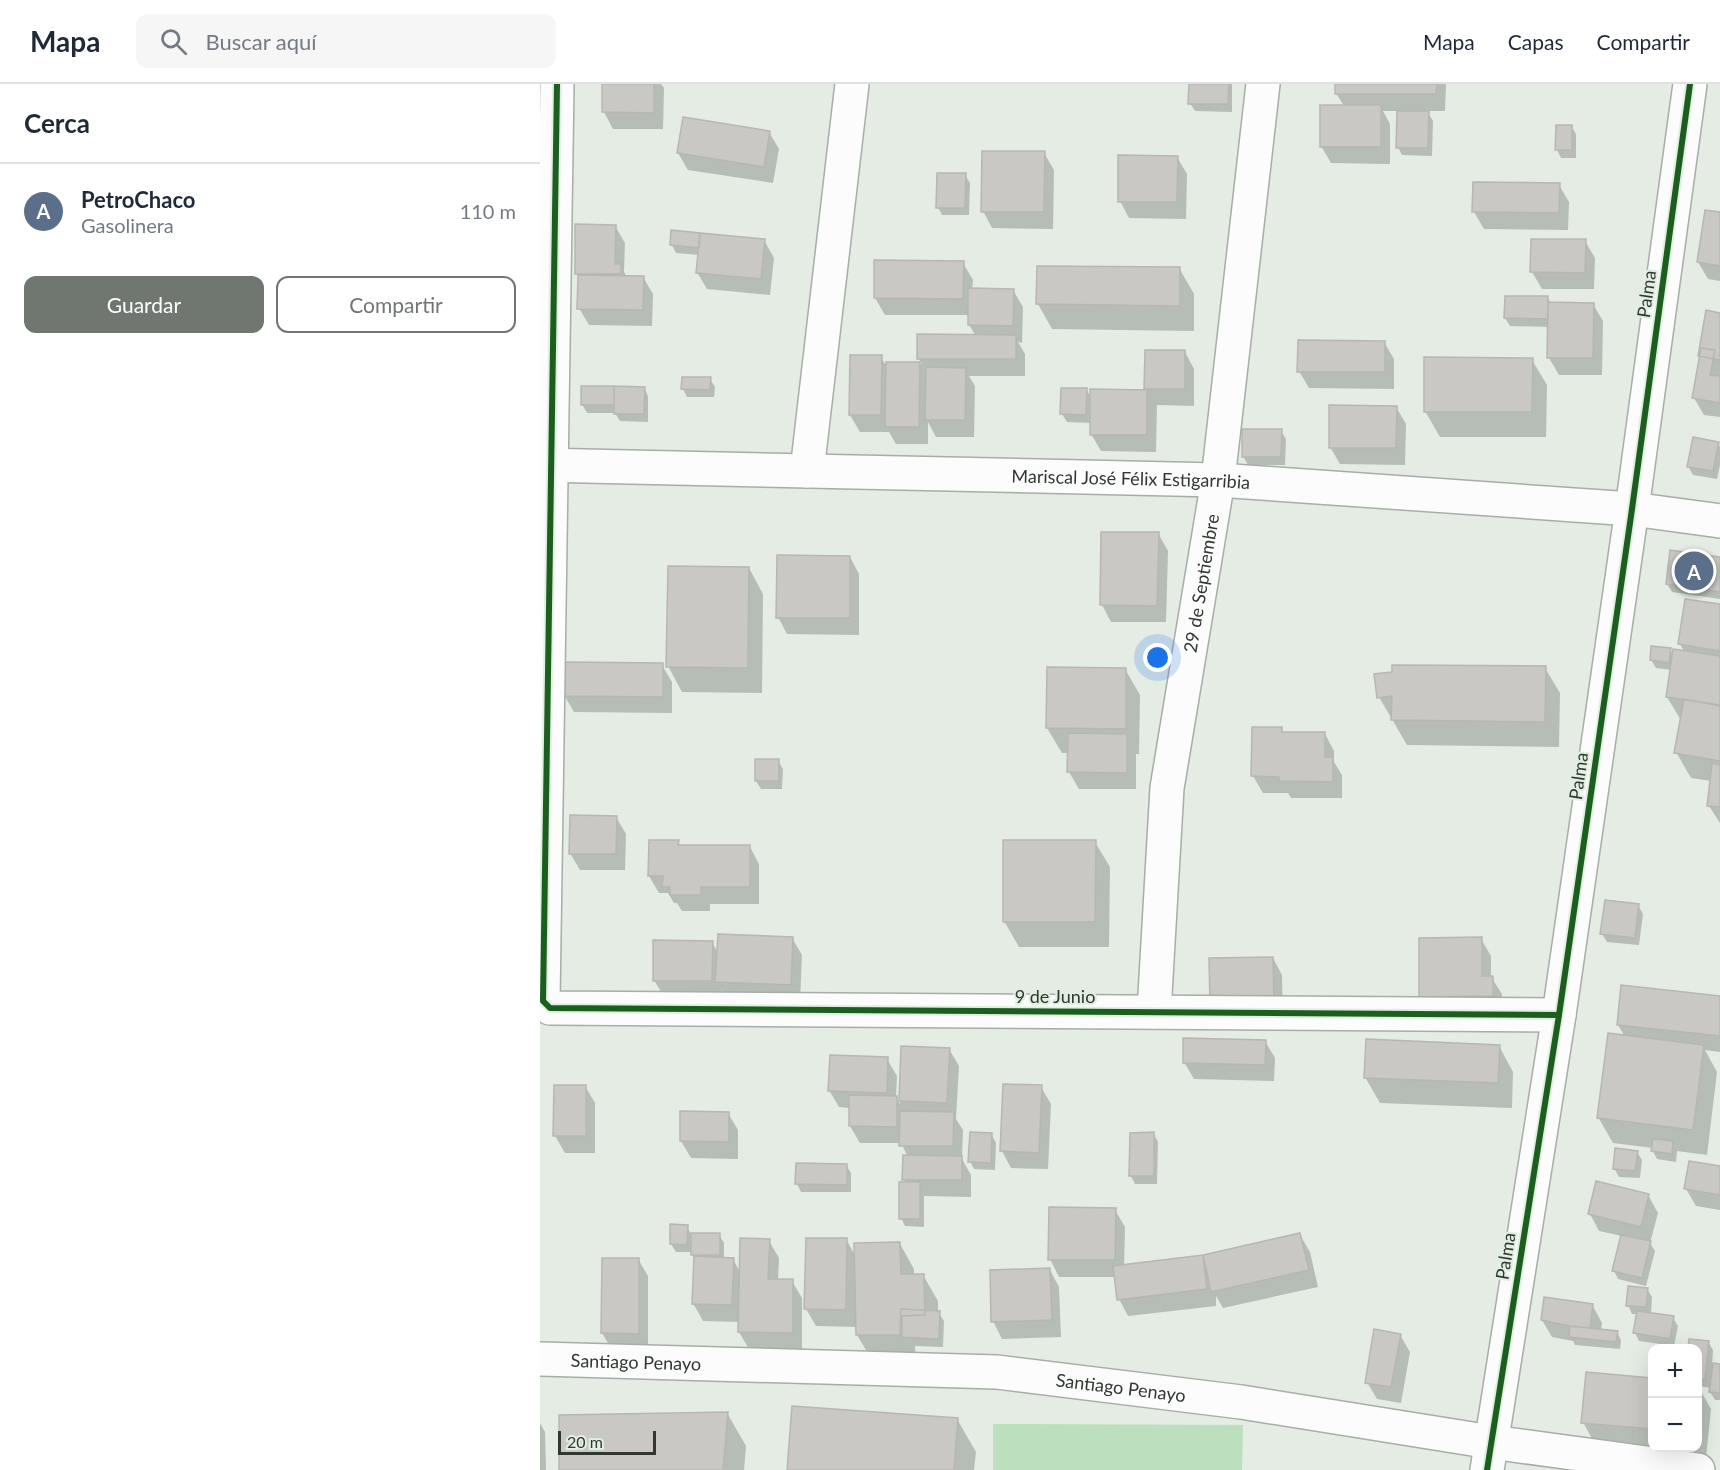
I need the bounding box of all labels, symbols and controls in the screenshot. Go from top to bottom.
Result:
search box [136,14,556,68]
text: Mapa [30,24,100,58]
icon: search [157,25,190,58]
text: Buscar aquí [205,28,317,55]
text: Mapa [1423,29,1475,54]
text: Capas [1508,29,1564,54]
text: Compartir [1597,29,1690,54]
text: Cerca [24,107,90,139]
text: PetroChaco [81,186,195,213]
text: A [37,199,50,223]
text: 110 m [460,199,516,223]
text: Gasolinera [81,213,174,237]
street label: Palma [1632,269,1660,319]
button: Guardar [24,276,264,333]
button: Compartir [276,276,516,333]
street label: Mariscal José Félix Estigarribia [1011,464,1251,493]
street label: 29 de Septiembre [1179,512,1223,654]
pin: A [1674,548,1714,594]
your location [1143,643,1172,672]
street label: Palma [1564,751,1592,801]
street label: 9 de Junio [1015,985,1095,1007]
street label: Palma [1490,1231,1520,1281]
map controls [1648,1344,1702,1452]
button: + [1648,1344,1702,1398]
street label: Santiago Penayo [570,1349,701,1375]
street label: Santiago Penayo [1055,1368,1187,1406]
button: − [1648,1398,1702,1452]
scale bar [558,1428,656,1456]
text: 20 m [567,1432,603,1451]

